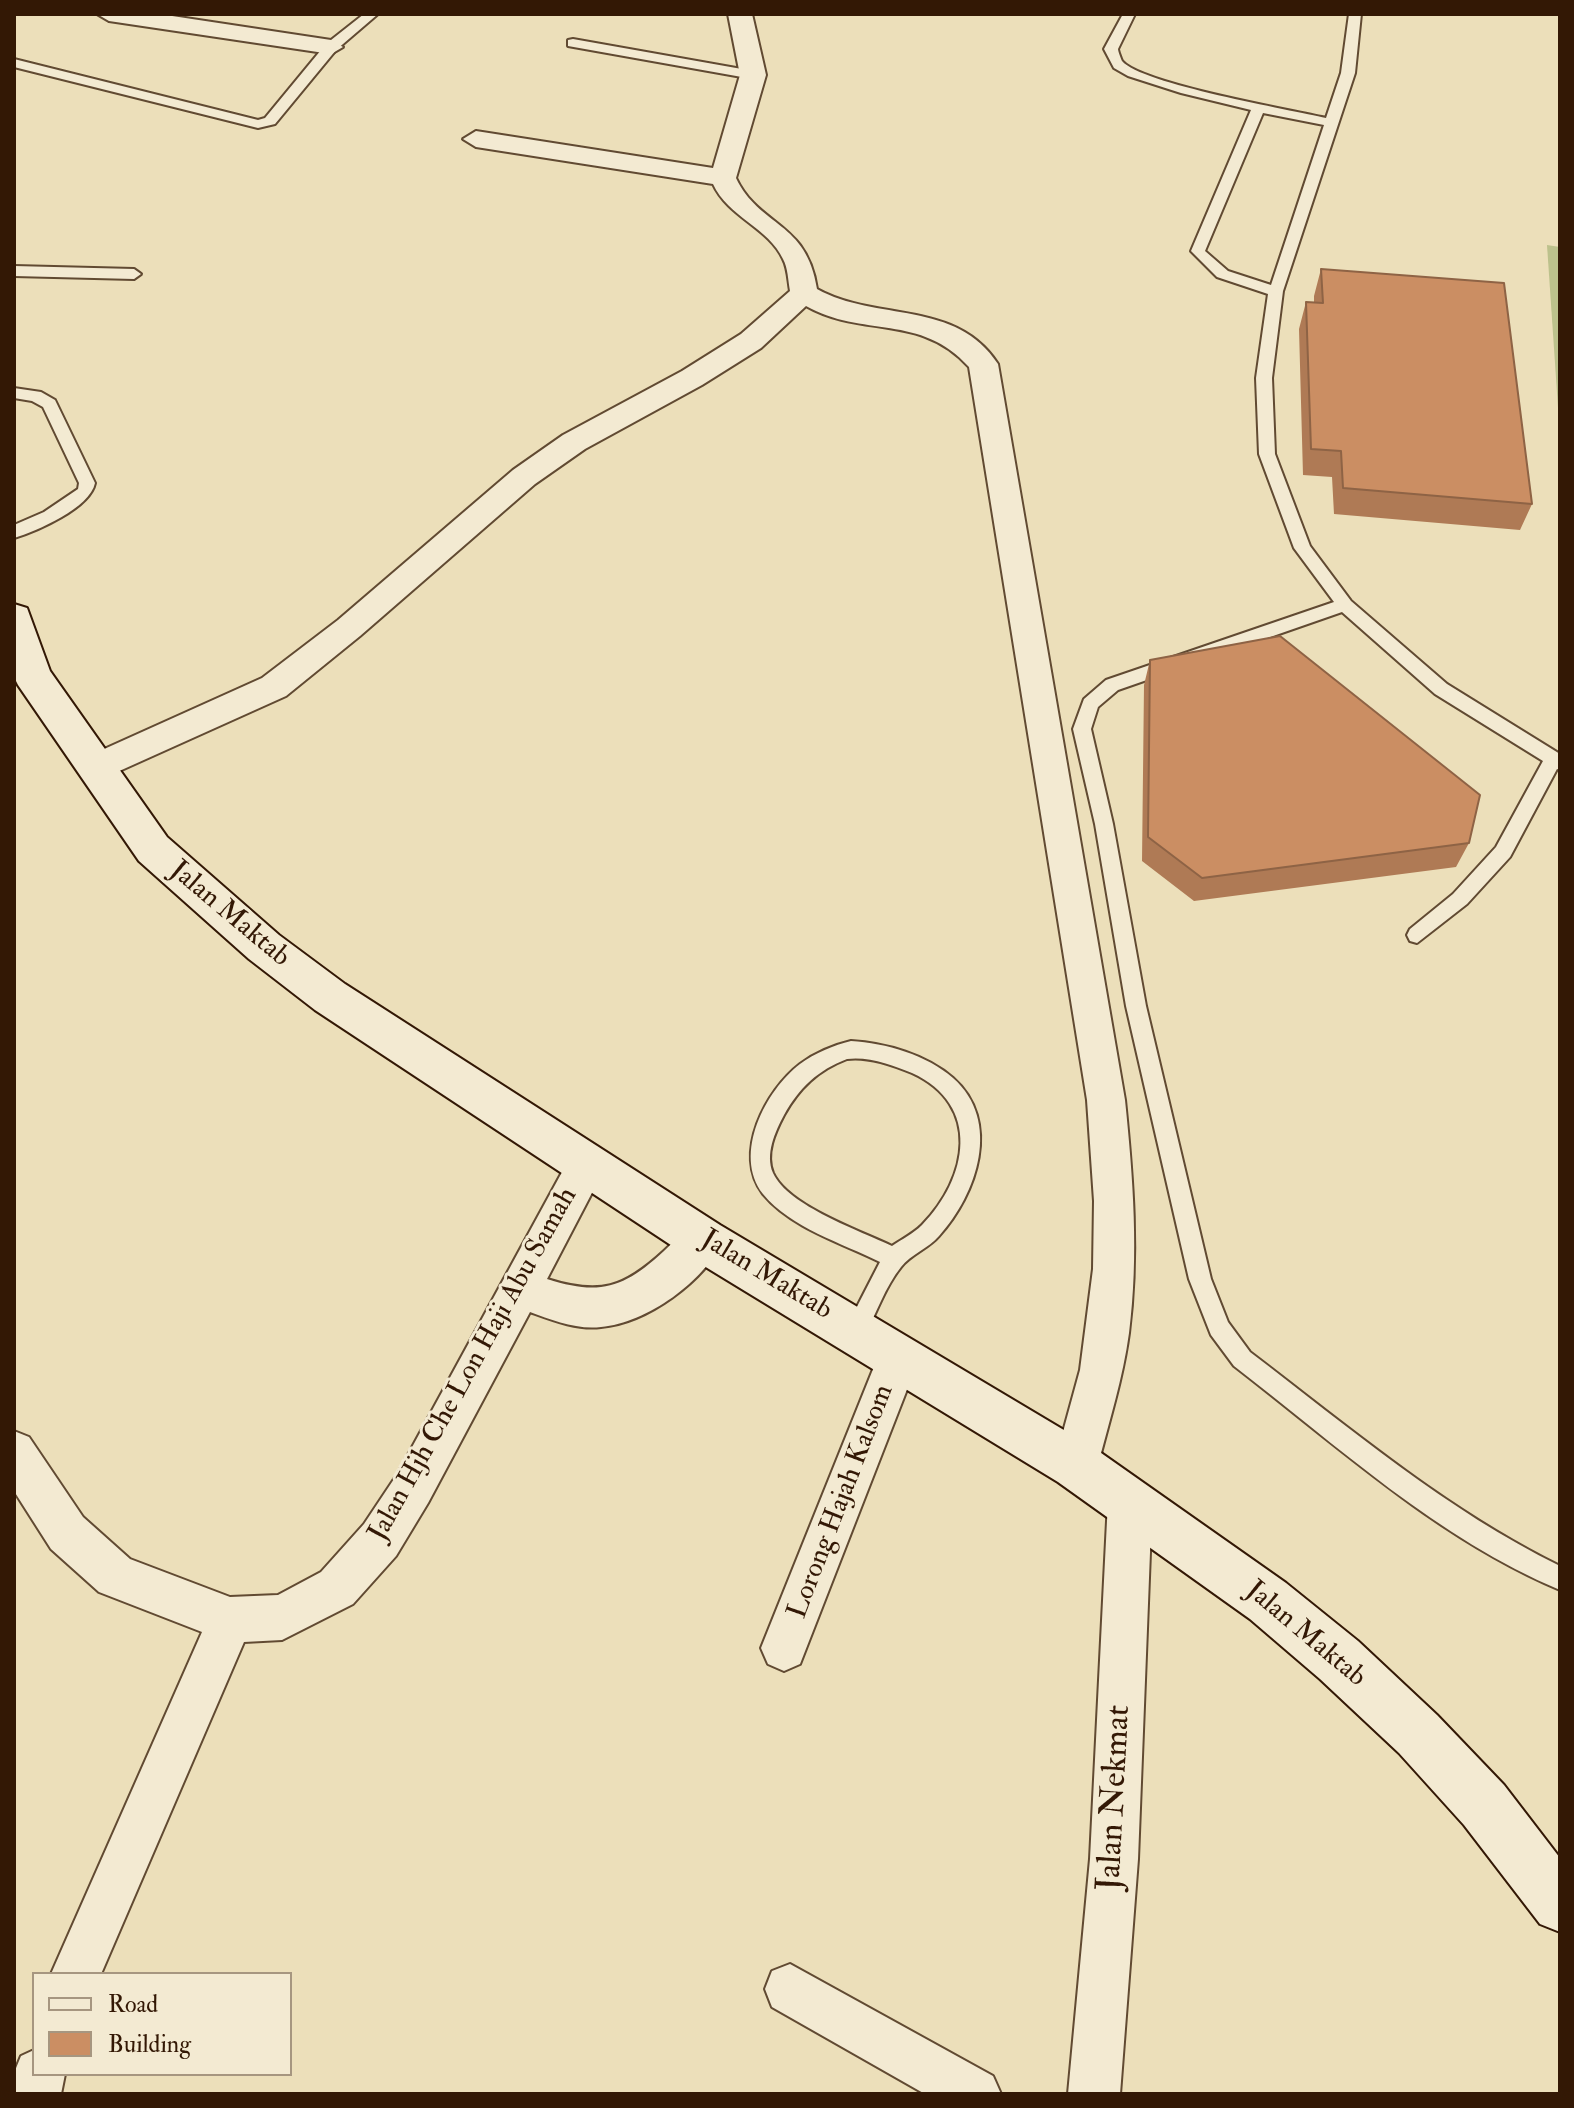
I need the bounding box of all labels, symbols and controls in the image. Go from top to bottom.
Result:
street label: Jalan Maktab [162,855,296,975]
street label: Jalan Hjh Che Lon Haji Abu Samah [363,1182,585,1548]
street label: Jalan Maktab [694,1224,838,1328]
street label: Lorong Hajah Kalsom [782,1380,902,1624]
street label: Jalan Maktab [1238,1575,1372,1695]
street label: Jalan Nekmat [1091,1704,1141,1892]
legend [32,1972,292,2076]
text: Road [108,1989,158,2020]
text: Building [108,2029,191,2060]

